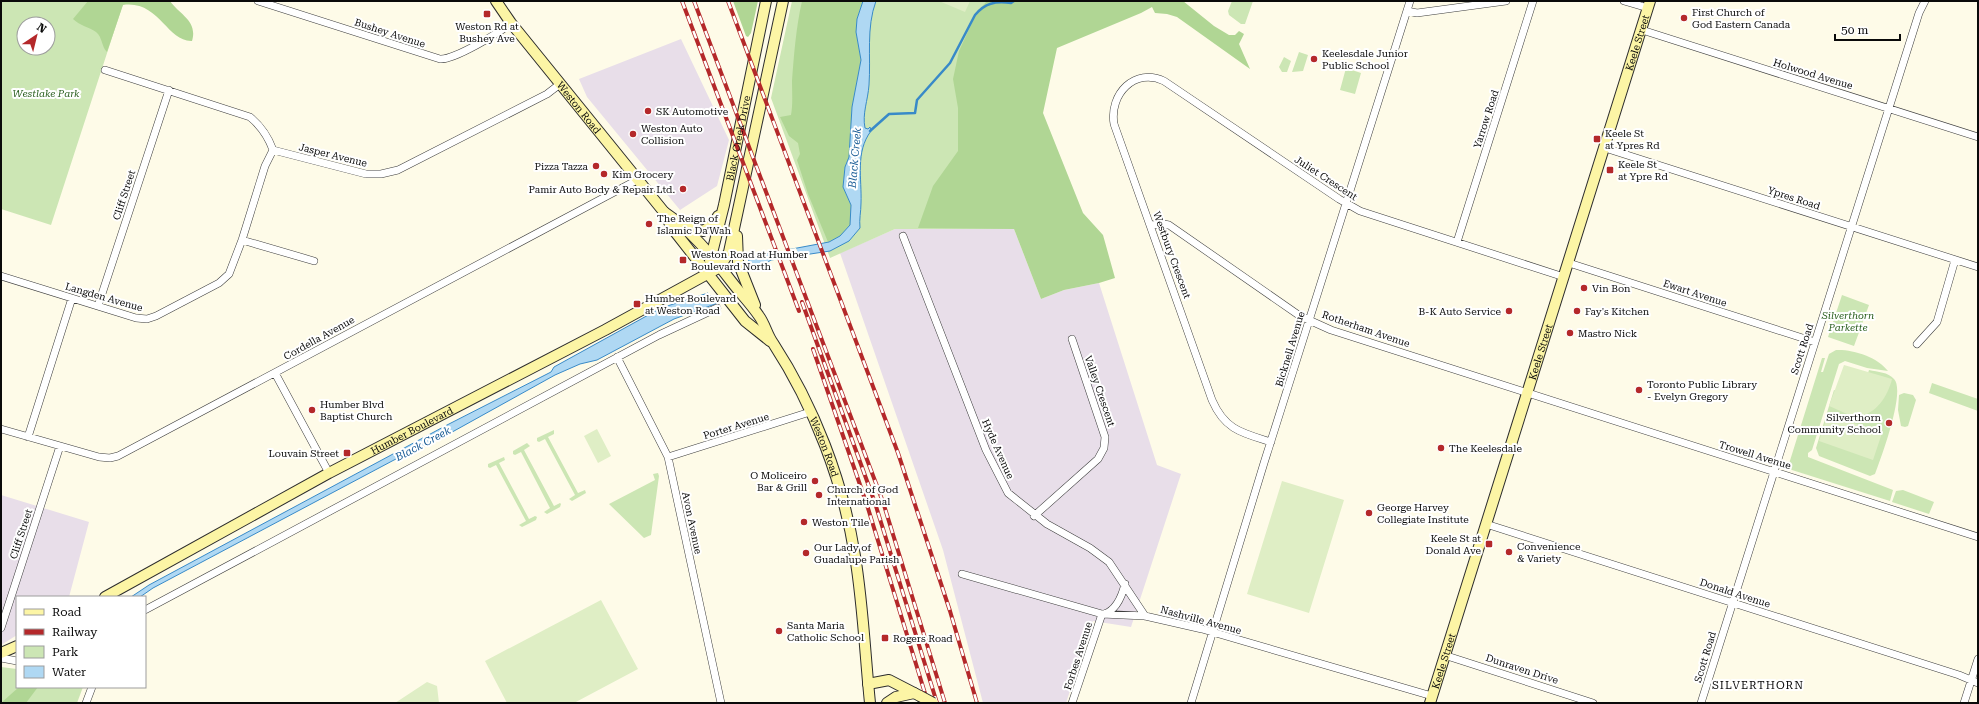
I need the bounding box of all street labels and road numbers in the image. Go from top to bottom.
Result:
street label: Keele Street [1623,13,1651,72]
street label: Bushey Avenue [353,16,427,50]
street label: Holwood Avenue [1772,57,1855,91]
street label: Weston Road [555,79,604,136]
street label: Yarrow Road [1471,88,1501,150]
street label: Black Creek Drive [724,94,752,182]
street label: Jasper Avenue [298,141,369,169]
street label: Juliet Crescent [1293,154,1360,202]
street label: Cliff Street [111,168,137,221]
street label: Ypres Road [1766,184,1822,212]
street label: Westbury Crescent [1151,210,1193,300]
street label: Ewart Avenue [1662,278,1729,309]
street label: Langden Avenue [64,281,145,313]
street label: Rotherham Avenue [1321,309,1412,349]
street label: Bicknell Avenue [1273,310,1307,388]
street label: Cordella Avenue [282,314,357,362]
street label: Keele Street [1526,322,1554,381]
street label: Scott Road [1789,322,1816,376]
street label: Valley Crescent [1083,354,1117,428]
street label: Humber Boulevard [369,404,455,456]
street label: Porter Avenue [702,411,771,441]
street label: Weston Road [808,415,841,479]
street label: Hyde Avenue [980,417,1016,481]
street label: Trowell Avenue [1718,439,1793,471]
street label: Avon Avenue [680,491,704,556]
street label: Cliff Street [8,507,34,560]
street label: Donald Avenue [1698,576,1772,610]
street label: Nashville Avenue [1159,604,1243,636]
street label: Forbes Avenue [1062,620,1094,691]
street label: Scott Road [1692,630,1718,684]
street label: Keele Street [1429,632,1457,690]
street label: Dunraven Drive [1484,652,1560,686]

